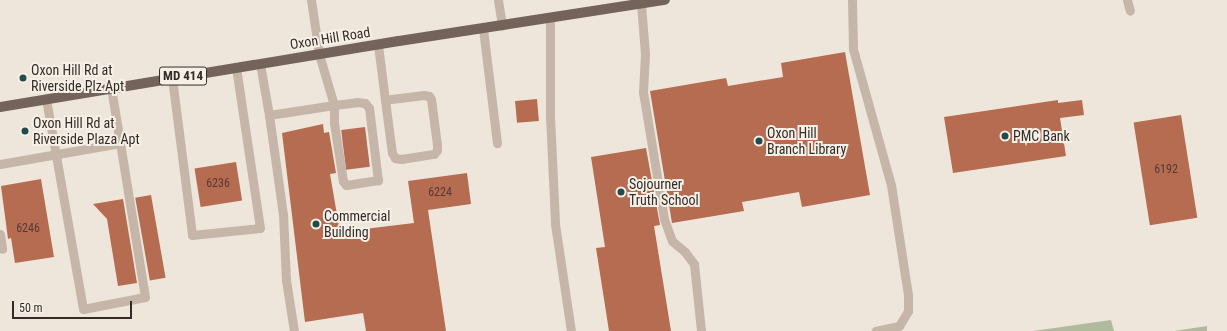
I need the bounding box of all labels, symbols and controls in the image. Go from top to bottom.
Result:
street label: Oxon Hill Road [289,23,371,53]
place label: Oxon Hill Rd at Riverside Plz Apt [31,62,124,94]
road number: MD 414 [159,65,207,87]
marker: Oxon Hill Rd at Riverside Plz Apt [18,73,28,83]
place label: Oxon Hill Rd at Riverside Plaza Apt [33,115,140,148]
place label: Oxon Hill Branch Library [767,125,846,158]
marker: Oxon Hill Rd at Riverside Plaza Apt [20,126,30,136]
place label: PMC Bank [1013,128,1070,144]
marker: PMC Bank [1000,131,1010,141]
marker: Oxon Hill Branch Library [754,136,764,146]
house number: 6192 [1154,163,1178,177]
place label: Sojourner Truth School [629,176,699,208]
house number: 6236 [206,177,230,191]
house number: 6224 [428,186,452,200]
marker: Sojourner Truth School [616,187,626,197]
place label: Commercial Building [324,208,390,240]
marker: Commercial Building [311,219,321,229]
house number: 6246 [16,222,40,236]
scale bar [14,293,134,319]
text: 50 m [19,301,43,315]

